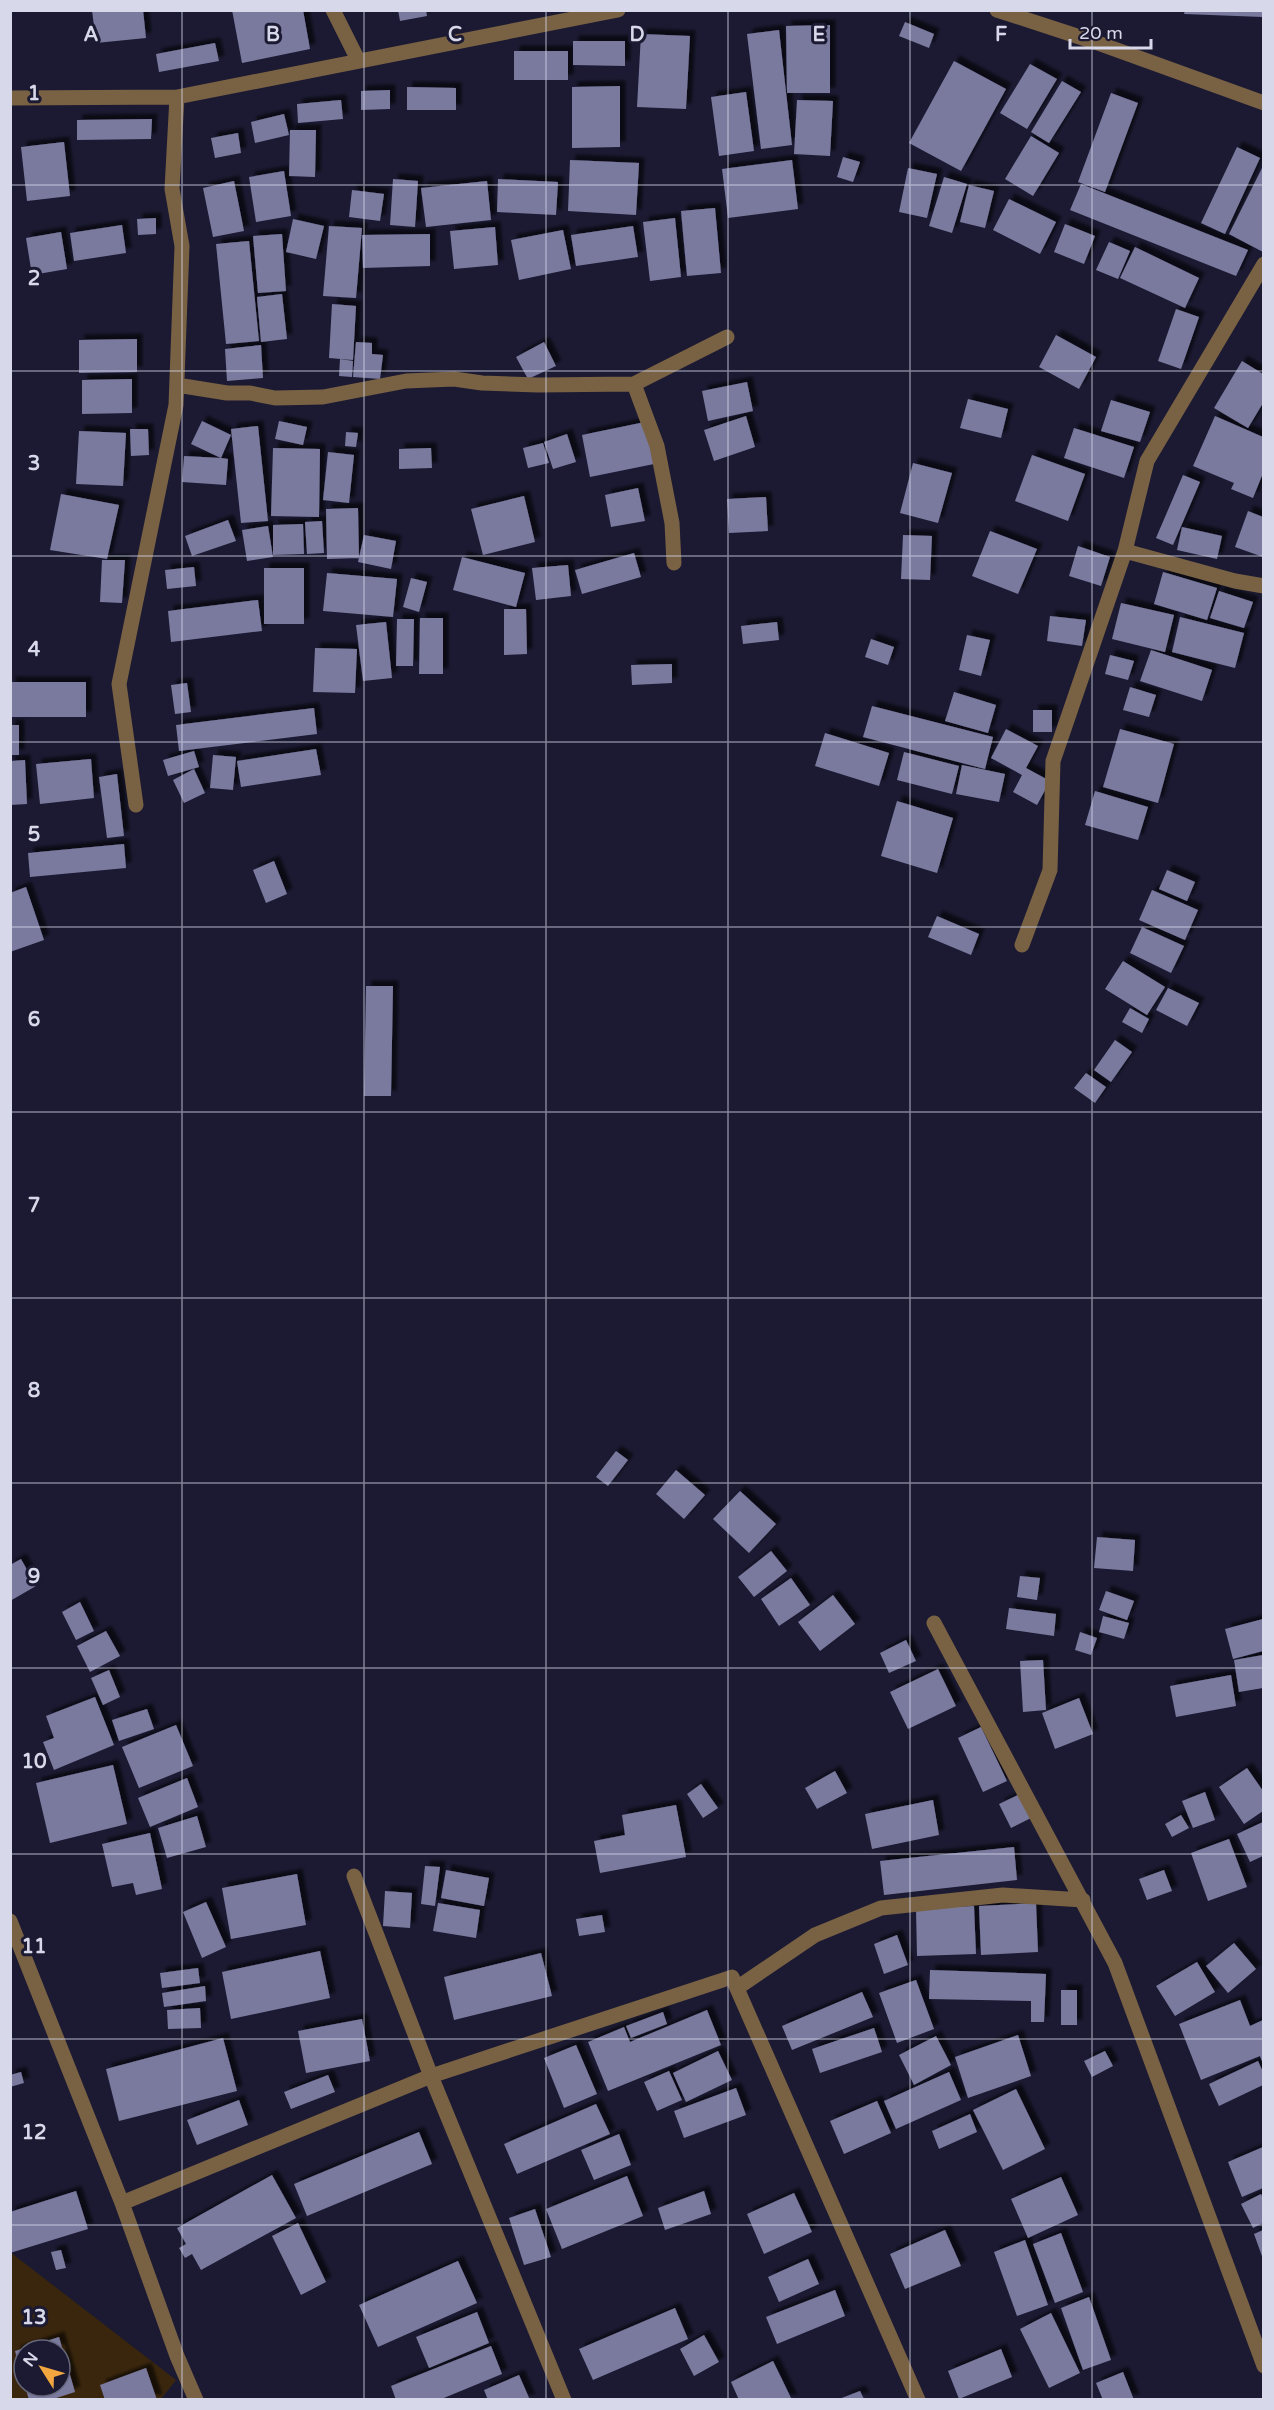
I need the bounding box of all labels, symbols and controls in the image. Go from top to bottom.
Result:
scale bar [1070,12,1151,50]
text: 20 m [1079,22,1123,44]
text: A [84,23,99,47]
text: B [266,23,280,47]
text: C [448,23,462,47]
text: D [629,23,645,47]
text: E [813,23,826,47]
text: F [995,23,1007,47]
text: 1 [28,82,40,106]
text: 2 [28,267,40,291]
text: 3 [28,452,40,476]
text: 4 [28,638,41,662]
text: 5 [28,823,40,847]
text: 6 [28,1008,40,1032]
text: 7 [28,1194,40,1218]
text: 8 [28,1379,40,1403]
text: 9 [28,1565,40,1589]
text: 10 [21,1750,47,1774]
text: 11 [21,1935,47,1959]
text: 12 [21,2121,47,2145]
text: 13 [21,2306,47,2330]
north arrow [12,2338,72,2398]
text: N [19,2348,43,2371]

